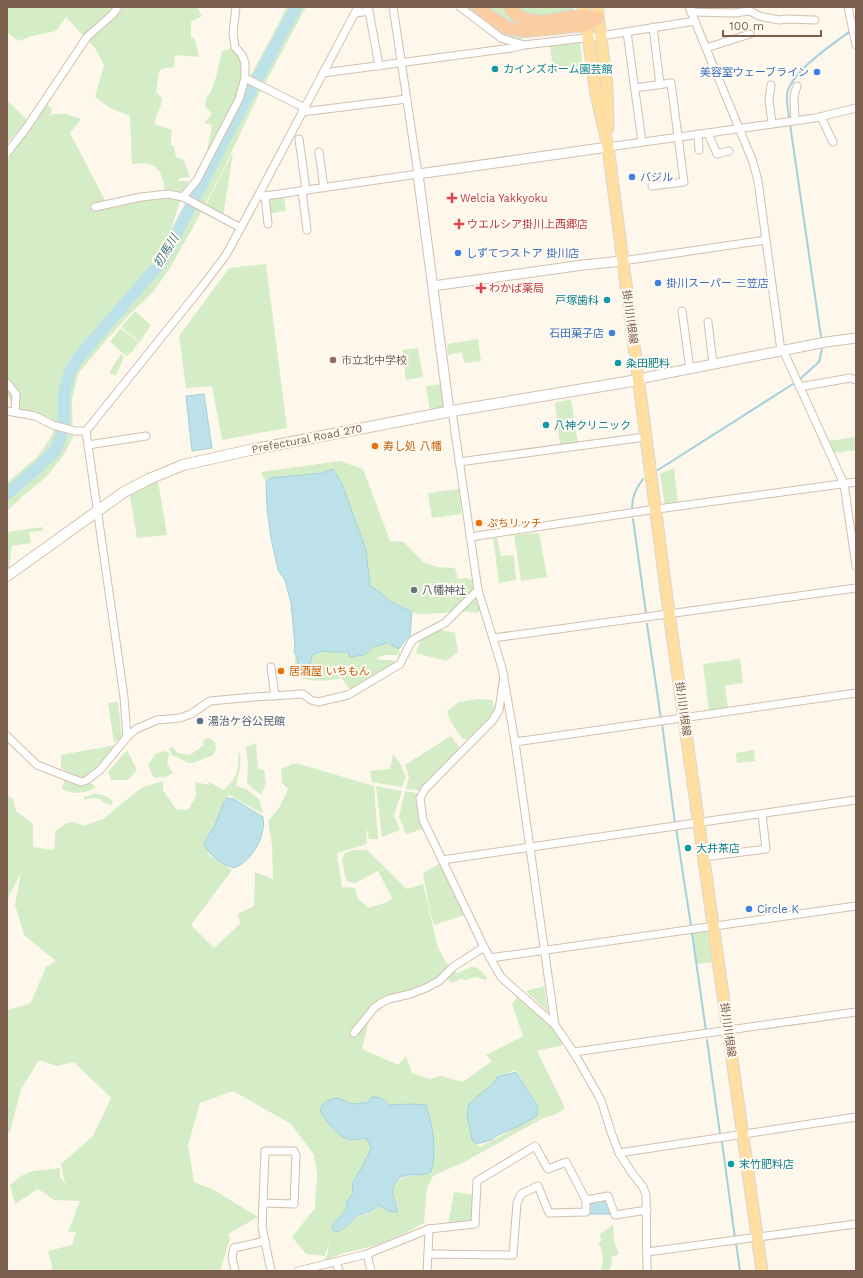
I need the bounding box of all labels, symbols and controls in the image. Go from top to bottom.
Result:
scale bar [723,12,821,38]
text: 100 m [729,19,764,33]
place label: カインズホーム園芸館 [503,63,612,76]
marker: カインズホーム園芸館 [490,64,500,74]
place label: 美容室ウェーブライン [700,66,809,79]
marker: 美容室ウェーブライン [812,67,822,77]
place label: バジル [640,171,673,184]
marker: バジル [627,172,637,182]
place label: Welcia Yakkyoku [460,192,548,205]
marker: Welcia Yakkyoku [447,193,457,203]
place label: ウエルシア掛川上西郷店 [467,218,588,231]
marker: ウエルシア掛川上西郷店 [454,219,464,229]
water label: 初馬川 [151,230,183,270]
place label: しずてつストア 掛川店 [466,247,579,260]
marker: しずてつストア 掛川店 [453,248,463,258]
place label: 掛川スーパー 三笠店 [666,277,769,290]
marker: 掛川スーパー 三笠店 [653,278,663,288]
place label: わかば薬局 [489,282,544,295]
marker: わかば薬局 [476,283,486,293]
street label: 掛川川根線 [620,289,640,345]
place label: 戸塚歯科 [555,294,599,307]
marker: 戸塚歯科 [602,295,612,305]
place label: 石田菓子店 [549,327,604,340]
marker: 石田菓子店 [607,328,617,338]
place label: 市立北中学校 [341,354,407,367]
marker: 市立北中学校 [328,355,338,365]
place label: 粂田肥料 [626,357,670,370]
marker: 粂田肥料 [613,358,623,368]
place label: 八神クリニック [554,419,631,432]
marker: 八神クリニック [541,420,551,430]
street label: Prefectural Road 270 [251,422,363,456]
place label: 寿し処 八幡 [383,440,442,453]
marker: 寿し処 八幡 [370,441,380,451]
place label: ぷちリッチ [487,517,542,530]
marker: ぷちリッチ [474,518,484,528]
place label: 八幡神社 [422,584,466,597]
marker: 八幡神社 [409,585,419,595]
place label: 居酒屋 いちもん [289,665,370,678]
marker: 居酒屋 いちもん [276,666,286,676]
street label: 掛川川根線 [673,681,693,737]
place label: 湯治ケ谷公民館 [208,715,285,728]
marker: 湯治ケ谷公民館 [195,716,205,726]
place label: 大井茶店 [696,842,740,855]
marker: 大井茶店 [683,843,693,853]
place label: Circle K [757,903,799,916]
marker: Circle K [744,904,754,914]
street label: 掛川川根線 [718,1002,738,1058]
place label: 末竹肥料店 [739,1158,794,1171]
marker: 末竹肥料店 [726,1159,736,1169]

